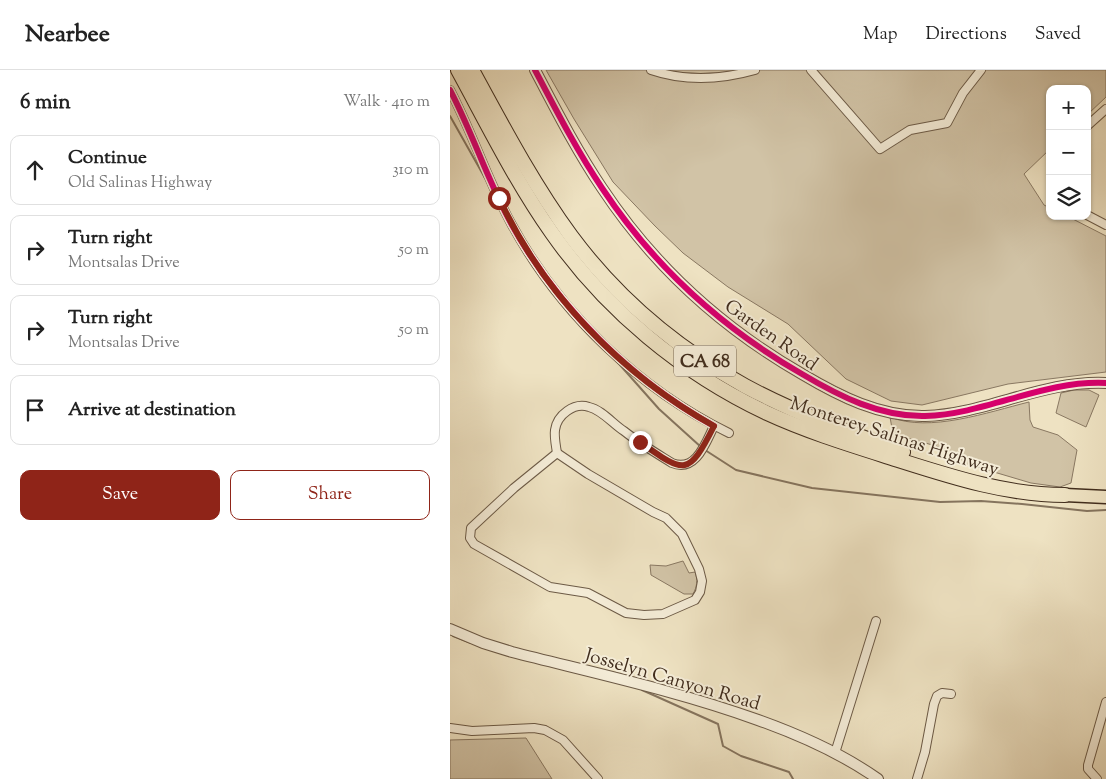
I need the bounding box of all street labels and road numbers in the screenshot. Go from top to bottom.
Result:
street label: Garden Road [718,294,823,378]
road number: CA 68 [674,346,736,376]
street label: Monterey Salinas Highway [786,391,1003,484]
street label: Josselyn Canyon Road [580,642,763,718]

